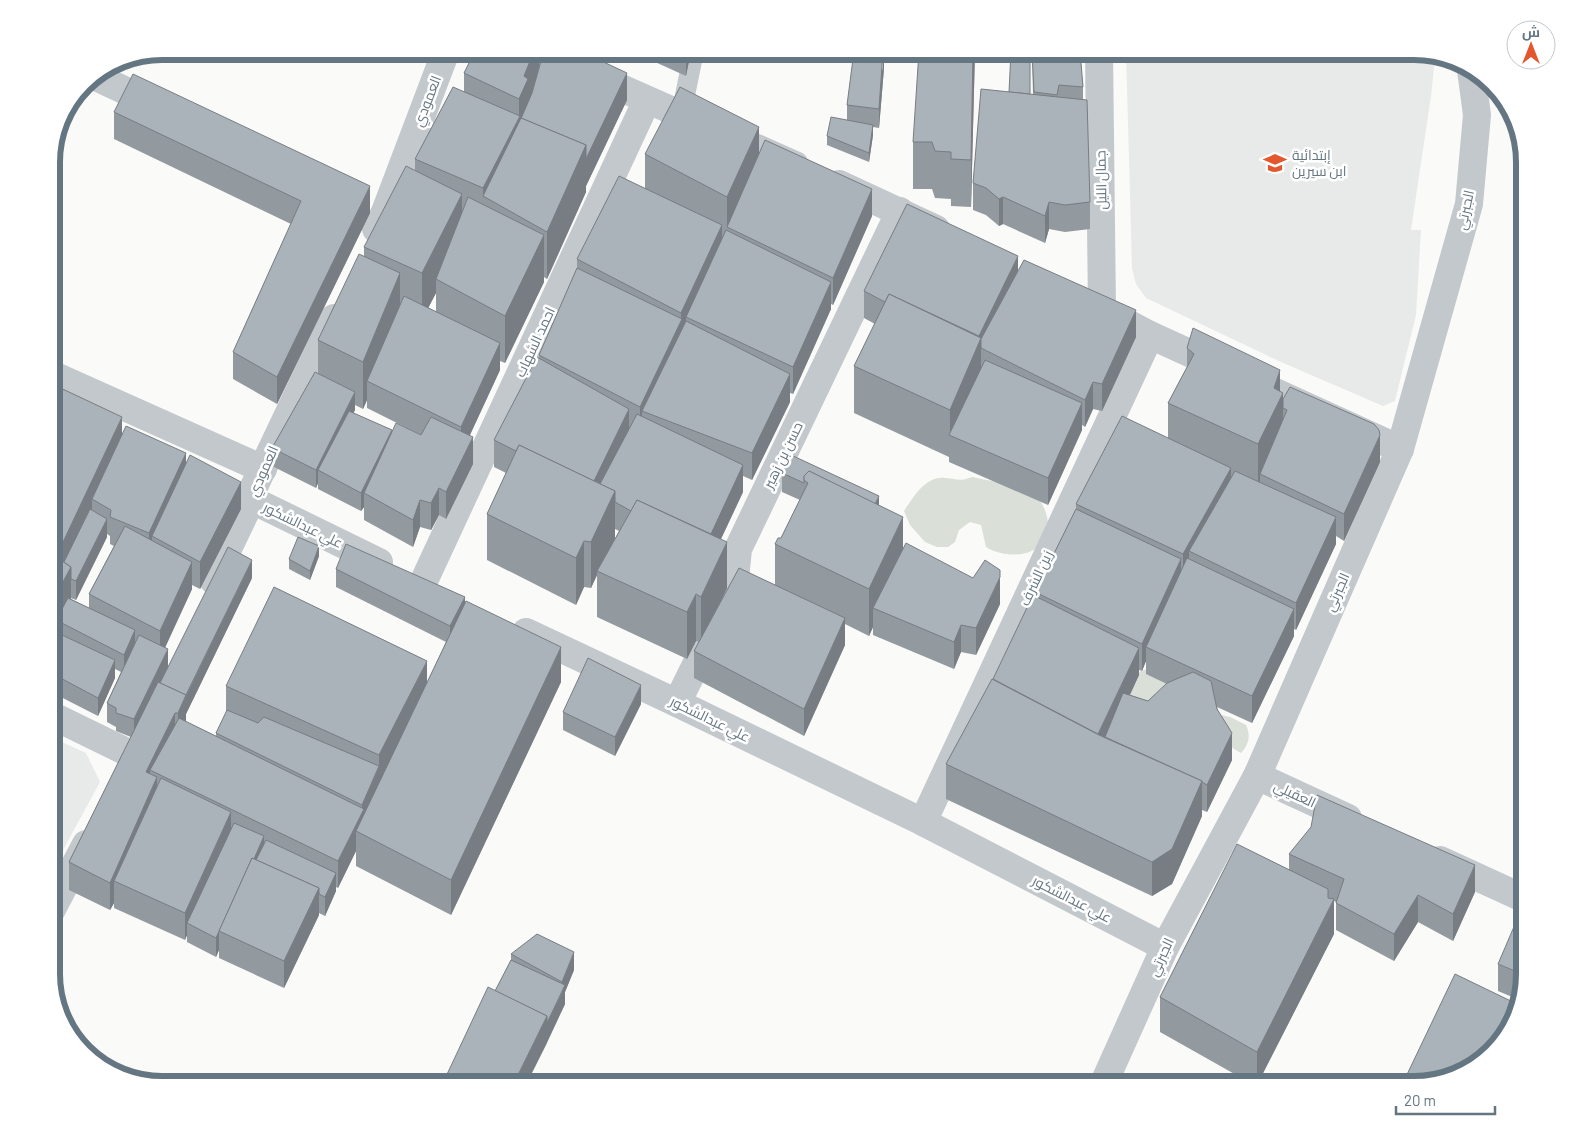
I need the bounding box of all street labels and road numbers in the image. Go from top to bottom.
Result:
street label: العمودي [409,73,448,130]
street label: جمال الليل [1091,150,1111,210]
street label: الجبرتي [1452,188,1481,232]
street label: احمد الشهاب [511,304,558,380]
street label: حسن بن زهير [759,419,806,492]
street label: العمودي [244,443,285,500]
street label: علي عبدالشكور [258,498,346,555]
street label: زين الشرف [1015,547,1056,608]
street label: الجبرتي [1321,570,1356,615]
street label: علي عبدالشكور [665,692,753,749]
street label: العقيلي [1270,776,1319,814]
street label: علي عبدالشكور [1027,871,1115,929]
street label: الجبرتي [1144,935,1180,980]

